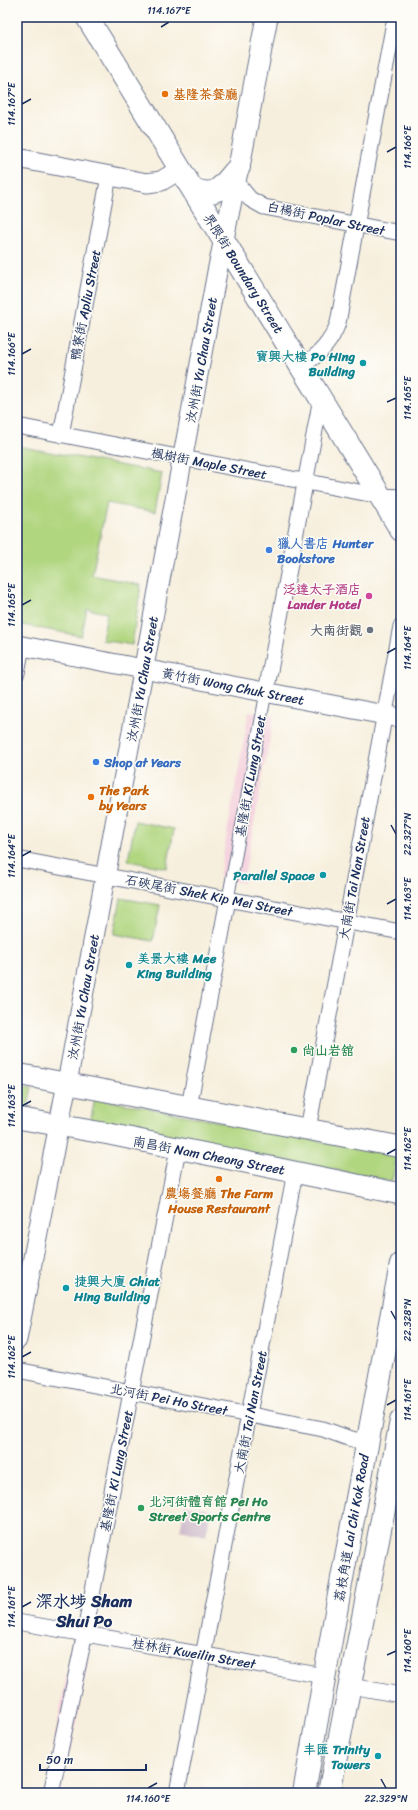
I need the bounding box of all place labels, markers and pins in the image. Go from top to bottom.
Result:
place label: 基隆茶餐廳 [173,83,238,106]
marker: 基隆茶餐廳 [160,89,170,99]
place label: 寶興大樓 Po Hing Building [255,345,355,383]
marker: 寶興大樓 Po Hing Building [358,358,368,368]
place label: 獵人書店 Hunter Bookstore [277,532,375,570]
marker: 獵人書店 Hunter Bookstore [264,545,274,555]
place label: 泛達太子酒店 Lander Hotel [283,578,362,616]
marker: 泛達太子酒店 Lander Hotel [364,591,374,601]
place label: 大南街觀 [310,619,363,642]
marker: 大南街觀 [365,625,375,635]
place label: Shop at Years [103,751,182,774]
marker: Shop at Years [91,757,101,767]
place label: The Park by Years [98,779,150,817]
marker: The Park by Years [86,792,96,802]
place label: Parallel Space [233,864,315,887]
marker: Parallel Space [318,870,328,880]
place label: 美景大樓 Mee King Building [136,947,217,985]
marker: 美景大樓 Mee King Building [124,960,134,970]
place label: 尚山岩舘 [302,1039,354,1062]
marker: 尚山岩舘 [289,1045,299,1055]
marker: 農塲餐廳 The Farm House Restaurant [214,1174,224,1184]
place label: 農塲餐廳 The Farm House Restaurant [165,1182,273,1220]
place label: 捷興大廈 Chiat Hing Building [73,1270,160,1308]
marker: 捷興大廈 Chiat Hing Building [61,1283,71,1293]
place label: 北河街體育館 Pei Ho Street Sports Centre [148,1490,271,1528]
marker: 北河街體育館 Pei Ho Street Sports Centre [136,1503,146,1513]
place label: 丰匯 Trinity Towers [303,1738,371,1776]
marker: 丰匯 Trinity Towers [373,1751,383,1761]

